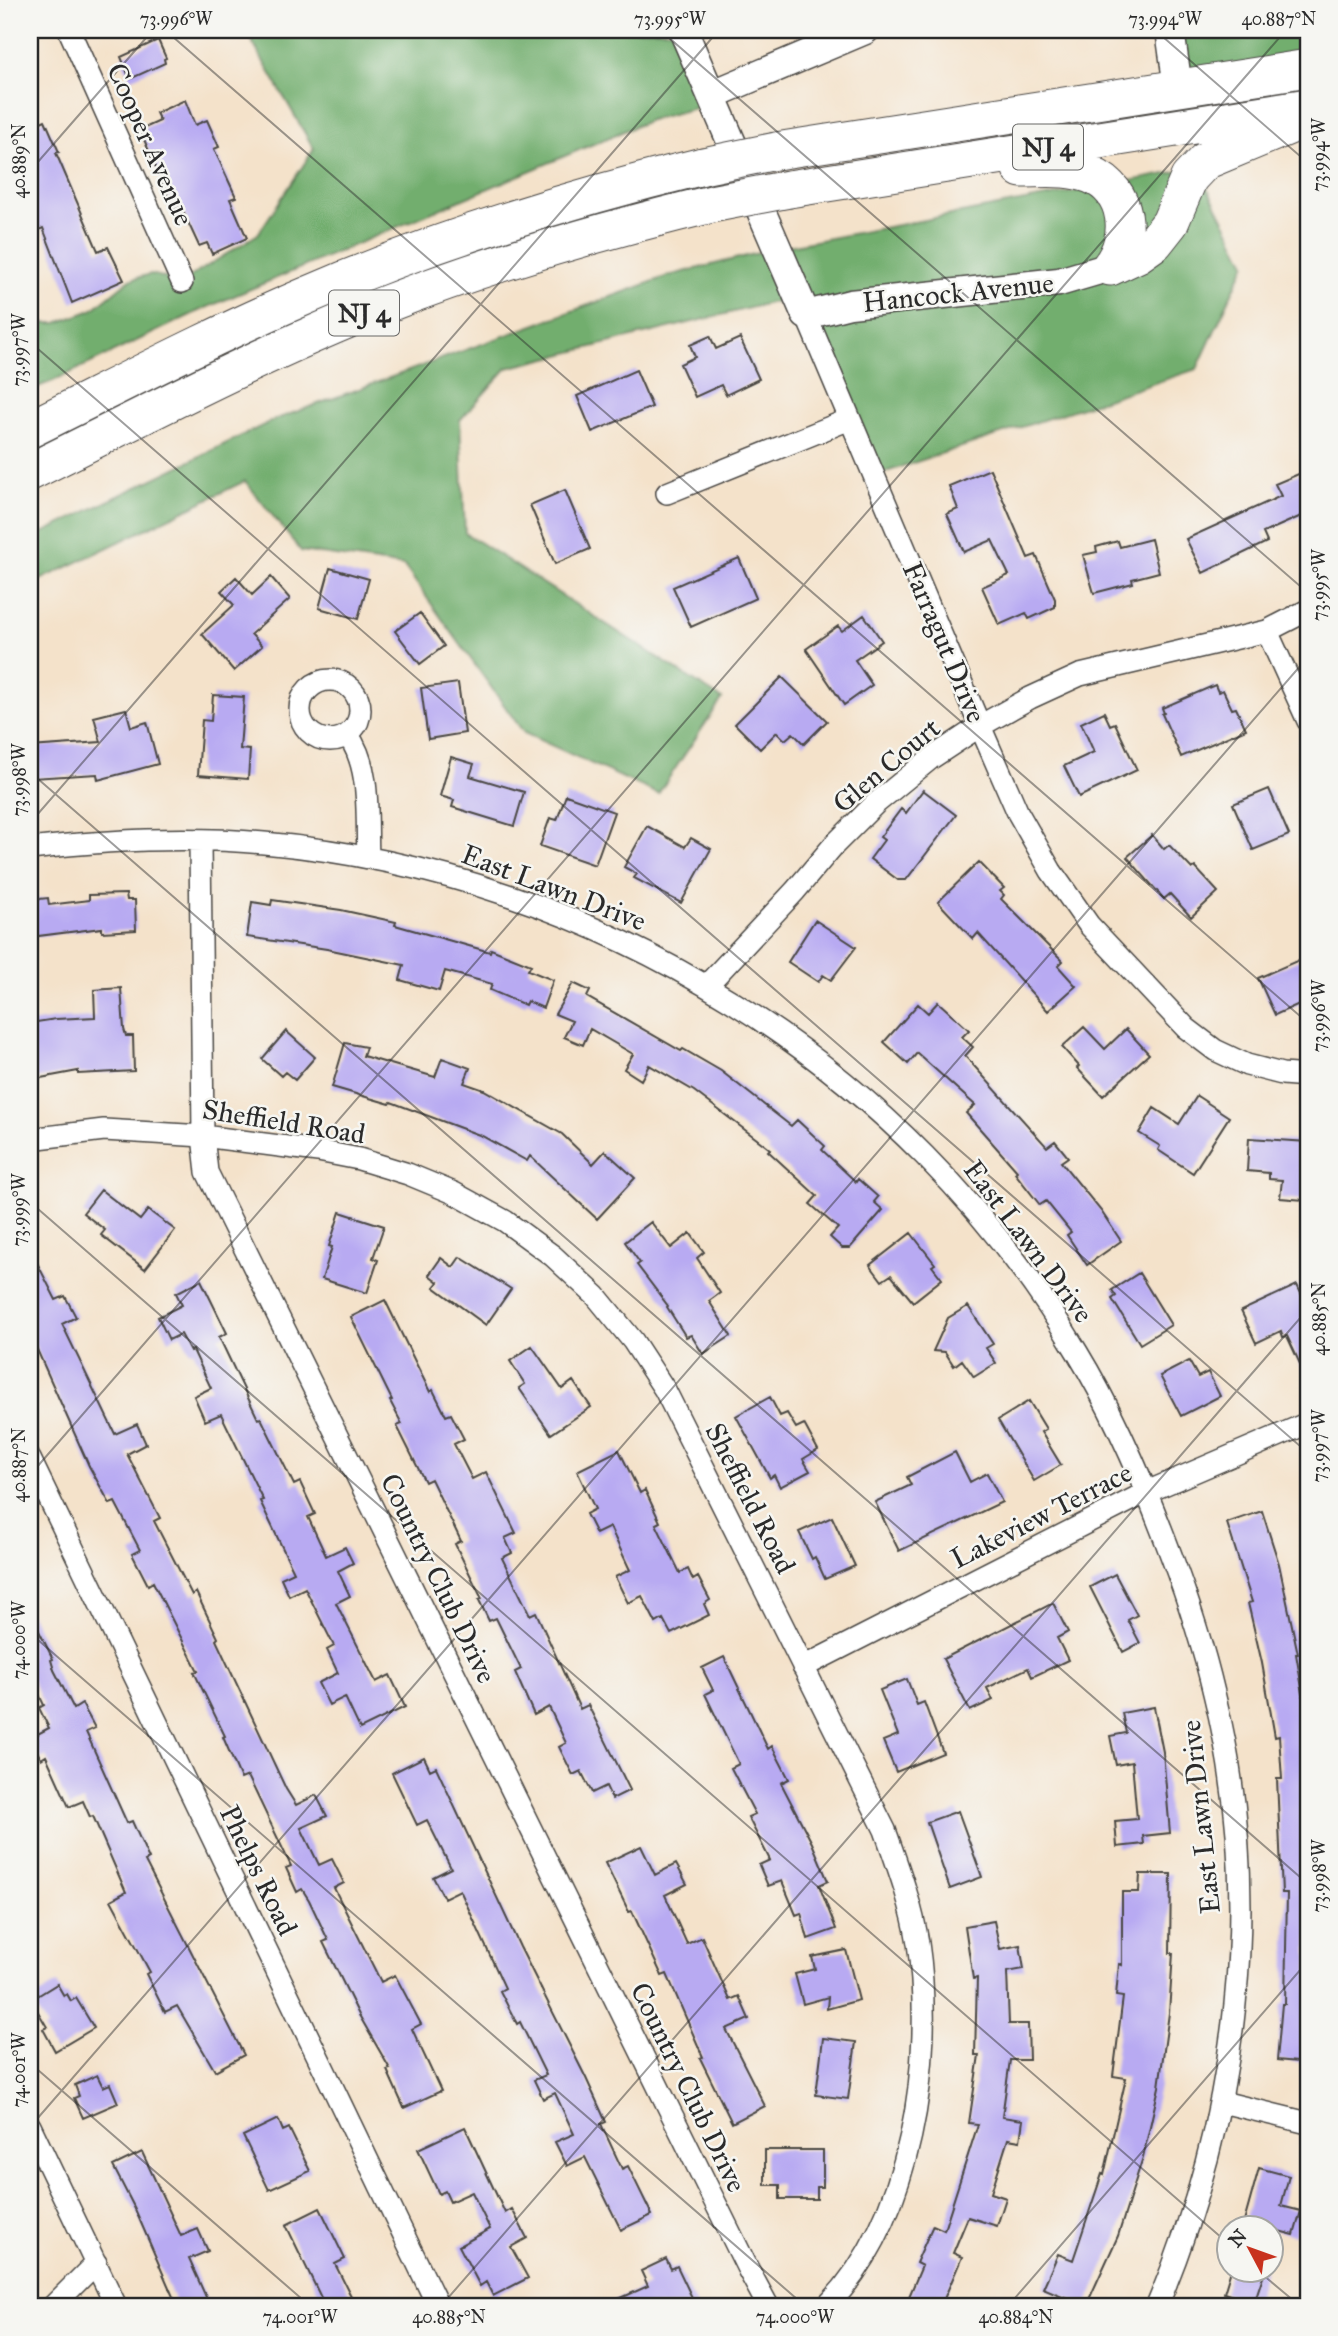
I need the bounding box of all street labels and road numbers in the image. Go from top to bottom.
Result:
street label: Cooper Avenue [99,58,202,231]
road number: NJ 4 [1013,124,1083,170]
street label: Hancock Avenue [861,265,1055,320]
road number: NJ 4 [329,290,399,336]
street label: Farragut Drive [895,557,994,728]
street label: Glen Court [825,710,947,820]
street label: East Lawn Drive [457,836,651,939]
street label: Sheffield Road [200,1091,368,1152]
street label: East Lawn Drive [956,1153,1101,1330]
street label: Sheffield Road [698,1417,803,1579]
street label: Lakeview Terrace [945,1455,1138,1576]
street label: Country Club Drive [373,1468,504,1689]
street label: East Lawn Drive [1173,1718,1228,1916]
street label: Phelps Road [212,1799,305,1941]
street label: Country Club Drive [623,1977,754,2198]

